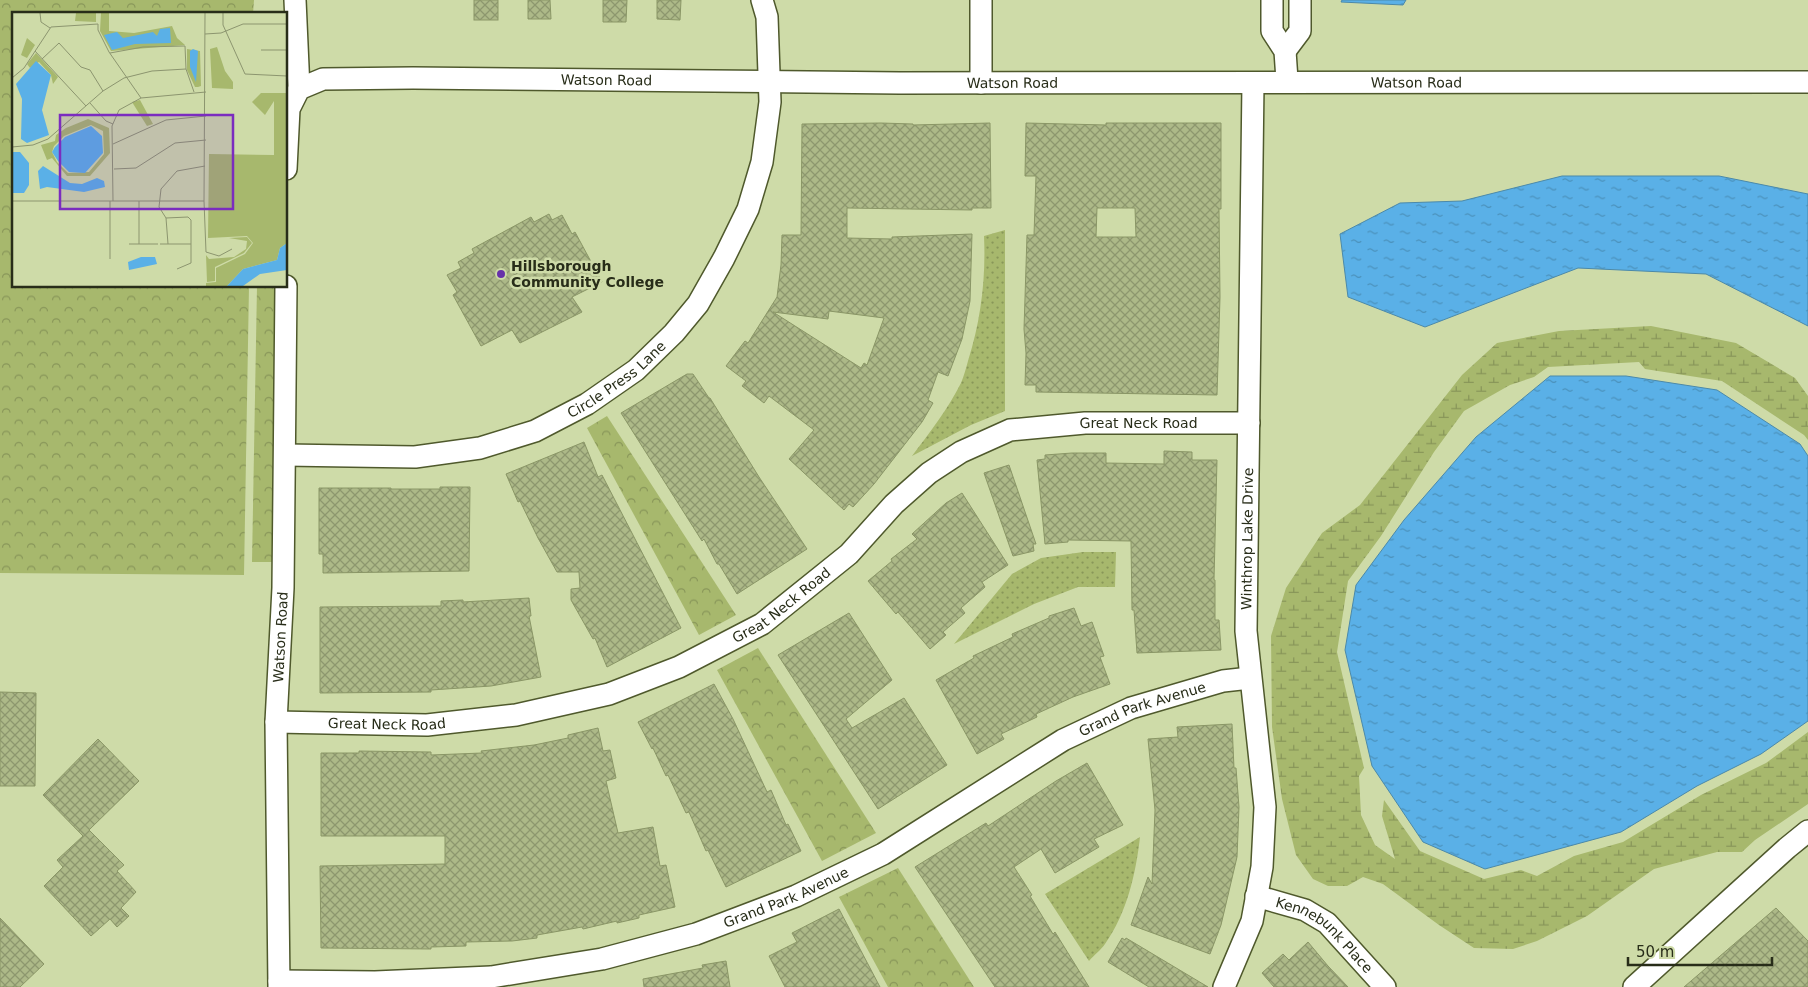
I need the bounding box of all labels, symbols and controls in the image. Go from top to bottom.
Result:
inset map [12,12,288,288]
street label: Watson Road [561,72,652,88]
street label: Watson Road [1371,74,1462,90]
street label: Watson Road [967,75,1058,91]
place label: Hillsborough Community College [511,258,664,290]
marker: Hillsborough Community College [495,268,507,280]
street label: Circle Press Lane [564,338,669,421]
street label: Great Neck Road [1079,415,1198,431]
street label: Winthrop Lake Drive [1238,467,1256,610]
street label: Great Neck Road [730,564,834,646]
street label: Watson Road [270,591,291,683]
street label: Grand Park Avenue [1076,679,1208,739]
street label: Great Neck Road [328,715,447,733]
street label: Grand Park Avenue [721,864,851,931]
street label: Kennebunk Place [1274,894,1376,976]
scale bar [1628,934,1772,966]
text: 50 m [1636,943,1674,961]

